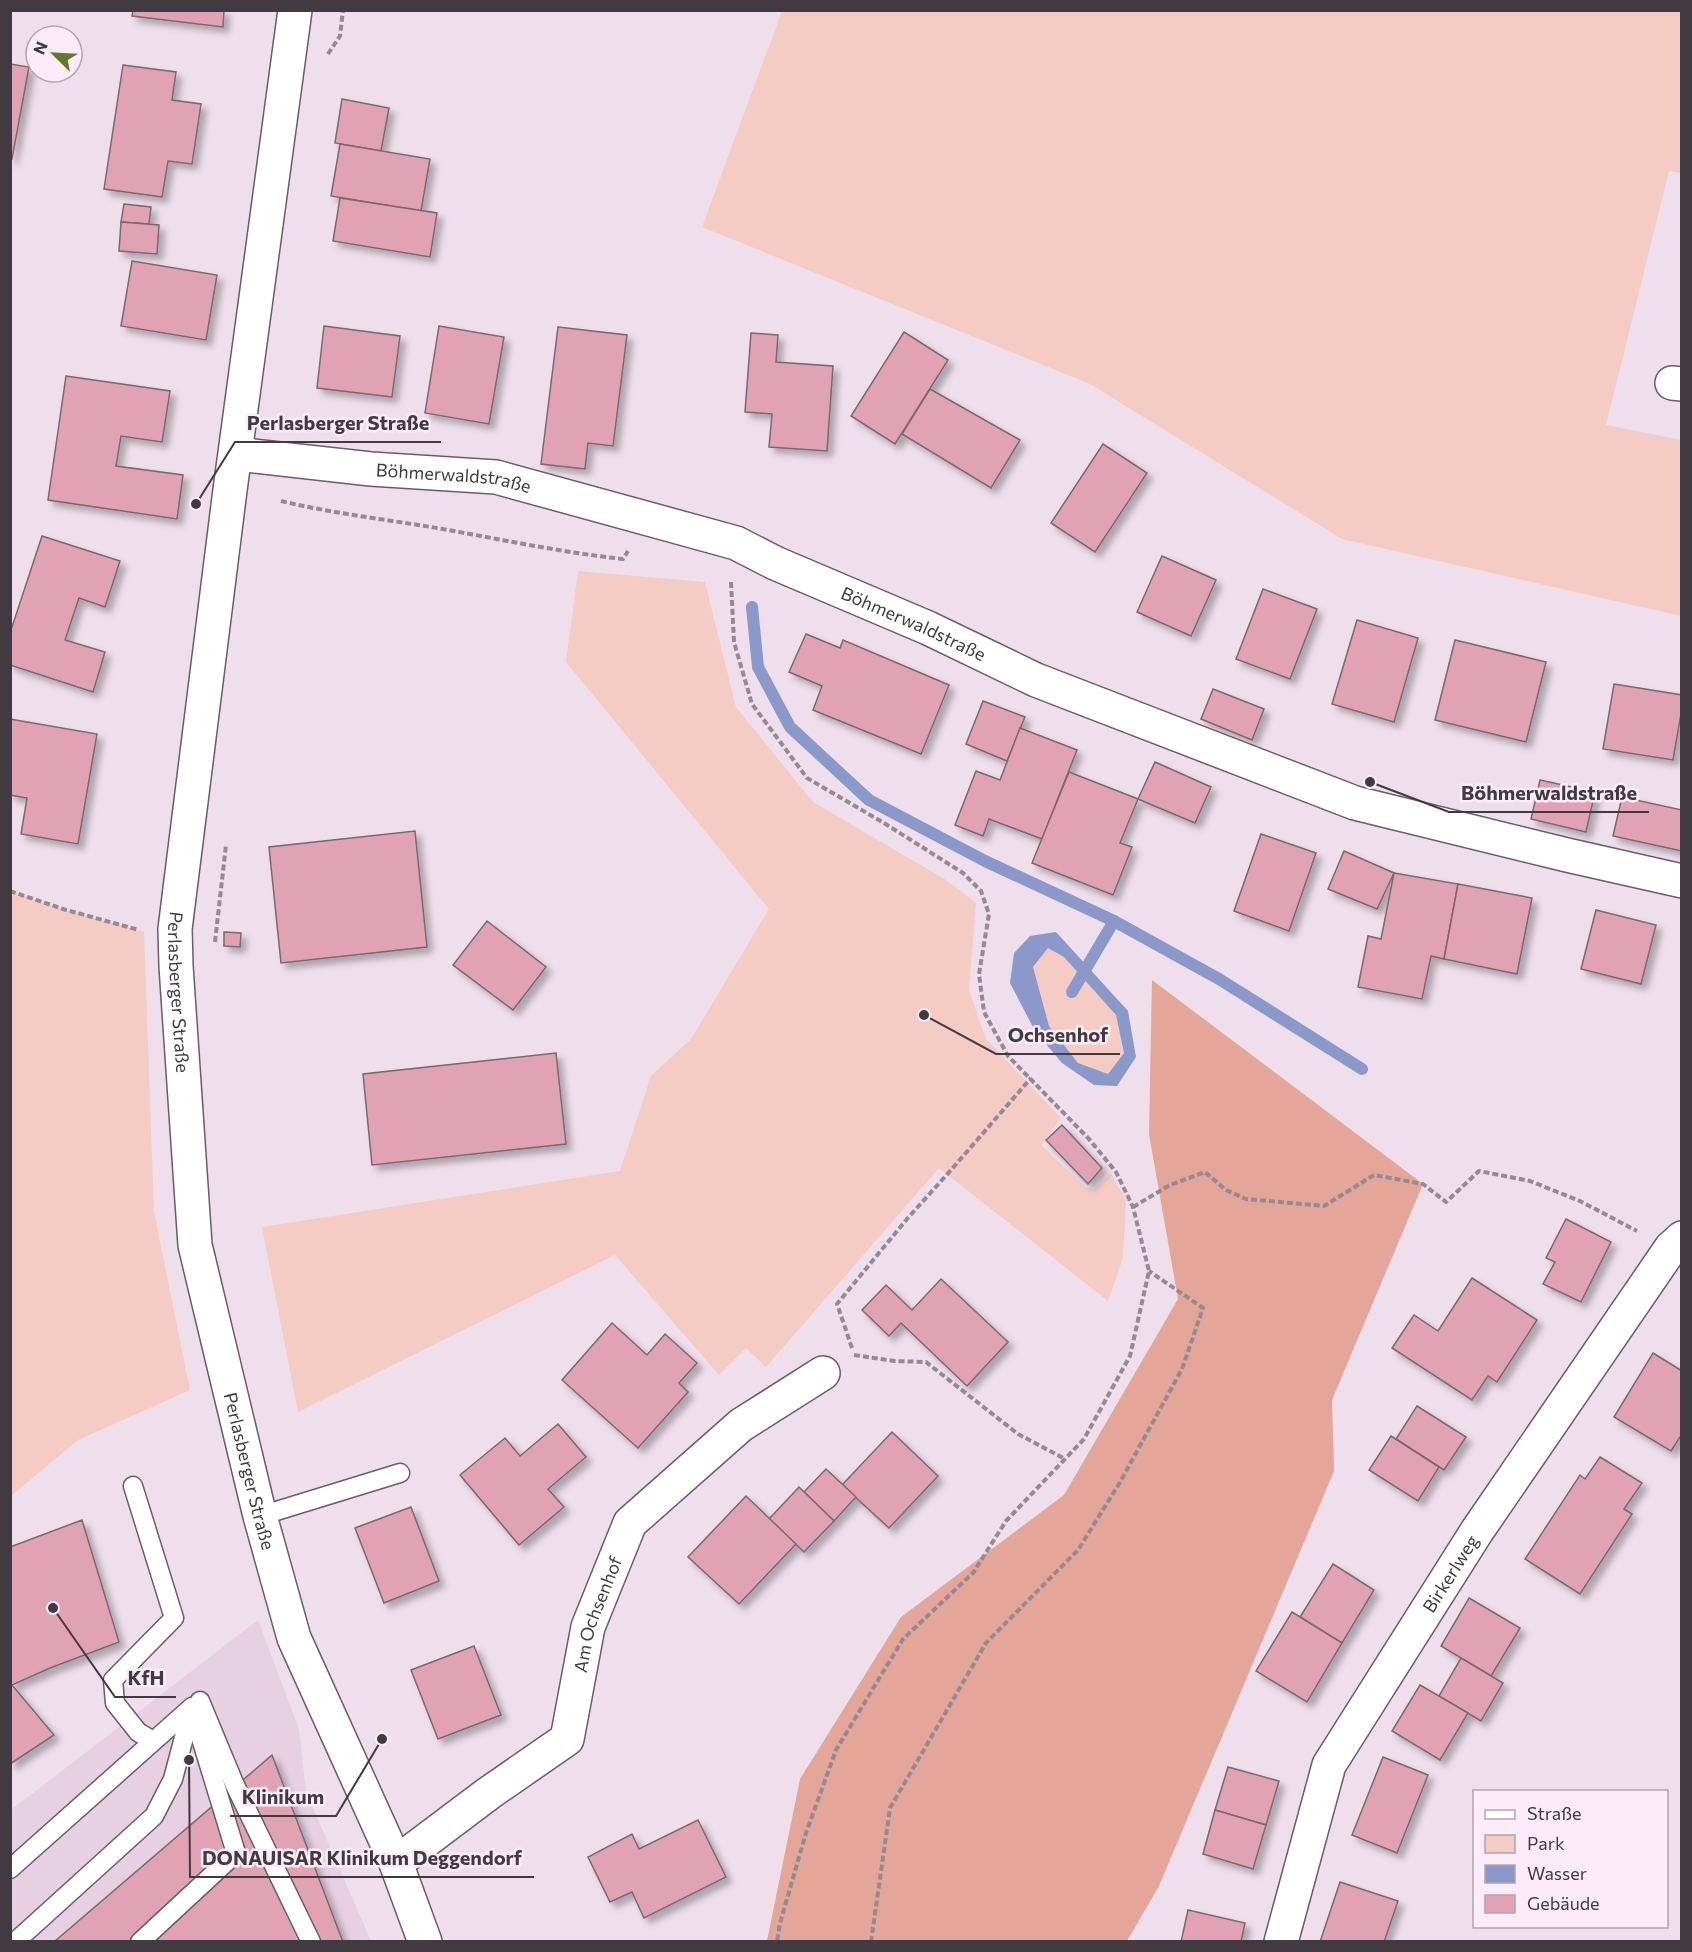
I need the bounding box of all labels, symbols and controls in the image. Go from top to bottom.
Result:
north arrow [24,24,84,84]
text: N [29,38,51,57]
callout: Perlasberger Straße [235,404,441,442]
text: Perlasberger Straße [247,410,429,434]
street label: Böhmerwaldstraße [375,458,534,497]
street label: Böhmerwaldstraße [838,581,990,665]
callout: Böhmerwaldstraße [1449,774,1649,812]
text: Böhmerwaldstraße [1461,780,1637,804]
street label: Perlasberger Straße [164,910,194,1073]
callout: Ochsenhof [996,1016,1120,1054]
text: Ochsenhof [1008,1022,1109,1046]
street label: Perlasberger Straße [220,1390,280,1552]
street label: Birkerlweg [1417,1530,1483,1616]
street label: Am Ochsenhof [569,1552,627,1674]
callout: KfH [115,1659,176,1697]
text: KfH [127,1665,165,1689]
callout: Klinikum [230,1778,336,1816]
text: Klinikum [242,1784,324,1808]
legend [1473,1790,1668,1928]
text: Straße [1527,1802,1582,1824]
text: Park [1527,1832,1565,1854]
callout: DONAUISAR Klinikum Deggendorf [190,1839,534,1877]
text: DONAUISAR Klinikum Deggendorf [202,1845,523,1869]
text: Wasser [1527,1862,1587,1884]
text: Gebäude [1527,1892,1600,1914]

